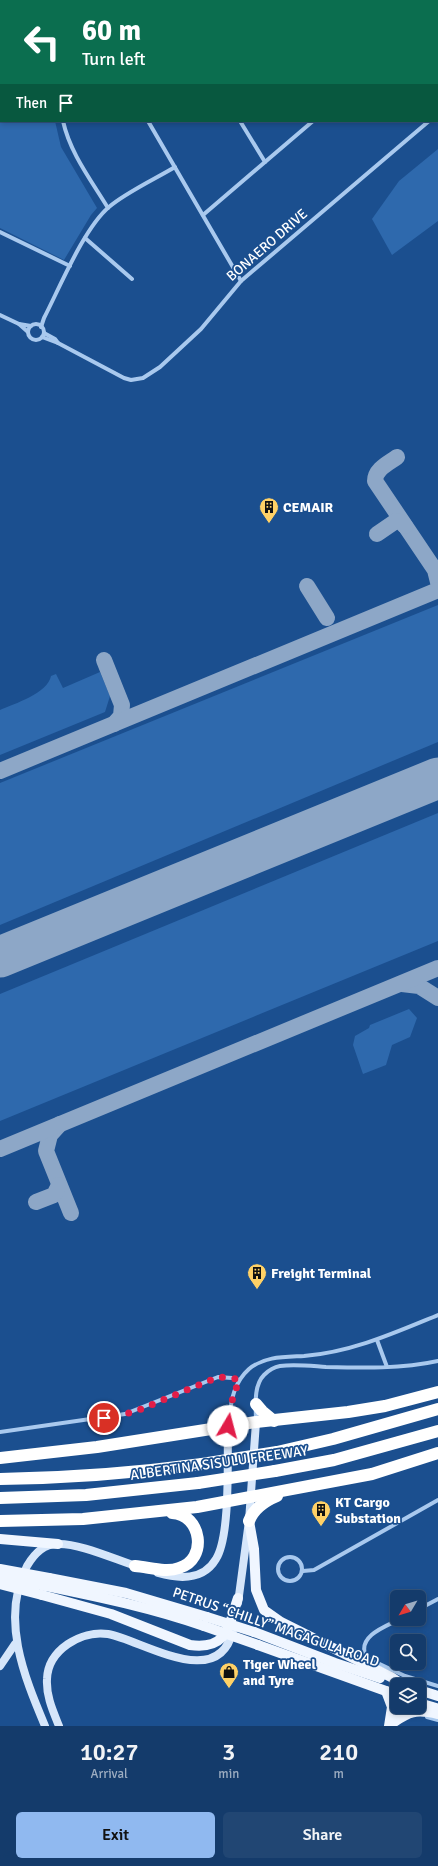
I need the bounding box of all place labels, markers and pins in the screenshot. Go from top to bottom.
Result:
building icon: CEMAIR [258,496,280,524]
place label: CEMAIR [283,499,334,516]
building icon: Freight Terminal [246,1262,268,1290]
place label: Freight Terminal [271,1265,372,1282]
pin [87,1401,121,1435]
place label: KT Cargo Substation [335,1494,401,1527]
building icon: KT Cargo Substation [310,1499,332,1527]
place label: Tiger Wheel and Tyre [243,1656,317,1689]
shop icon: Tiger Wheel and Tyre [218,1661,240,1689]

